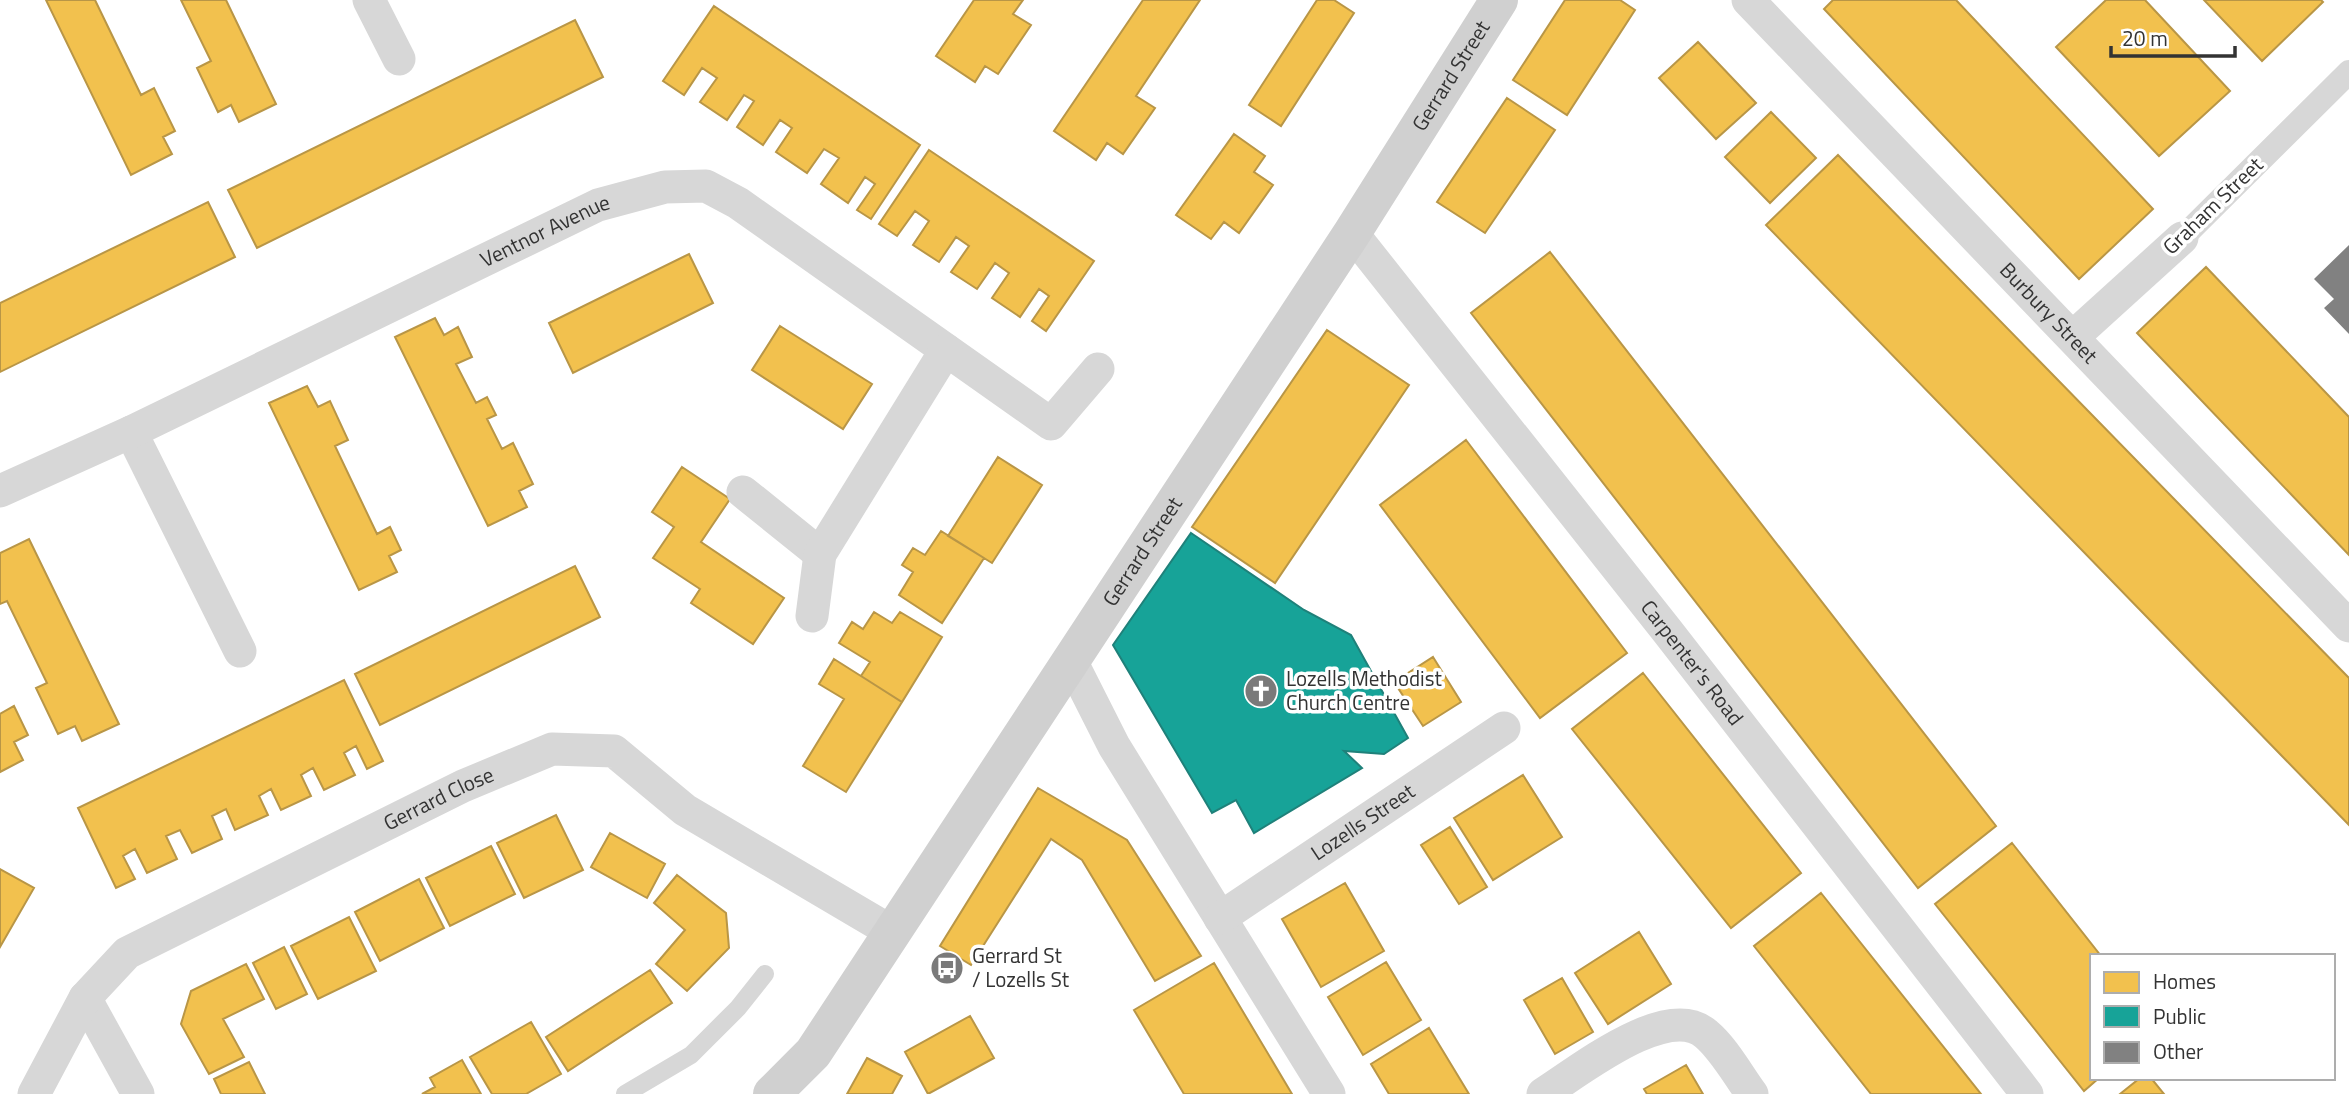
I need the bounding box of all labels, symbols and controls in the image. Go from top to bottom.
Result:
street label: Gerrard Street [1403,13,1498,137]
scale bar [2111,14,2235,58]
text: 20 m [2122,22,2168,54]
street label: Graham Street [2155,149,2270,262]
street label: Ventnor Avenue [474,186,613,275]
street label: Burbury Street [1993,254,2106,371]
street label: Gerrard Street [1094,489,1190,612]
street label: Carpenter's Road [1633,593,1752,732]
place label: Lozells Methodist Church Centre [1286,662,1442,718]
church icon: Lozells Methodist Church Centre [1242,672,1280,710]
street label: Gerrard Close [377,758,498,838]
street label: Lozells Street [1304,775,1421,868]
place label: Gerrard St / Lozells St [972,939,1070,995]
bus stop icon: Gerrard St / Lozells St [928,949,966,987]
legend [2090,954,2335,1080]
text: Homes [2153,965,2216,997]
text: Public [2153,1000,2206,1032]
text: Other [2153,1035,2203,1067]

